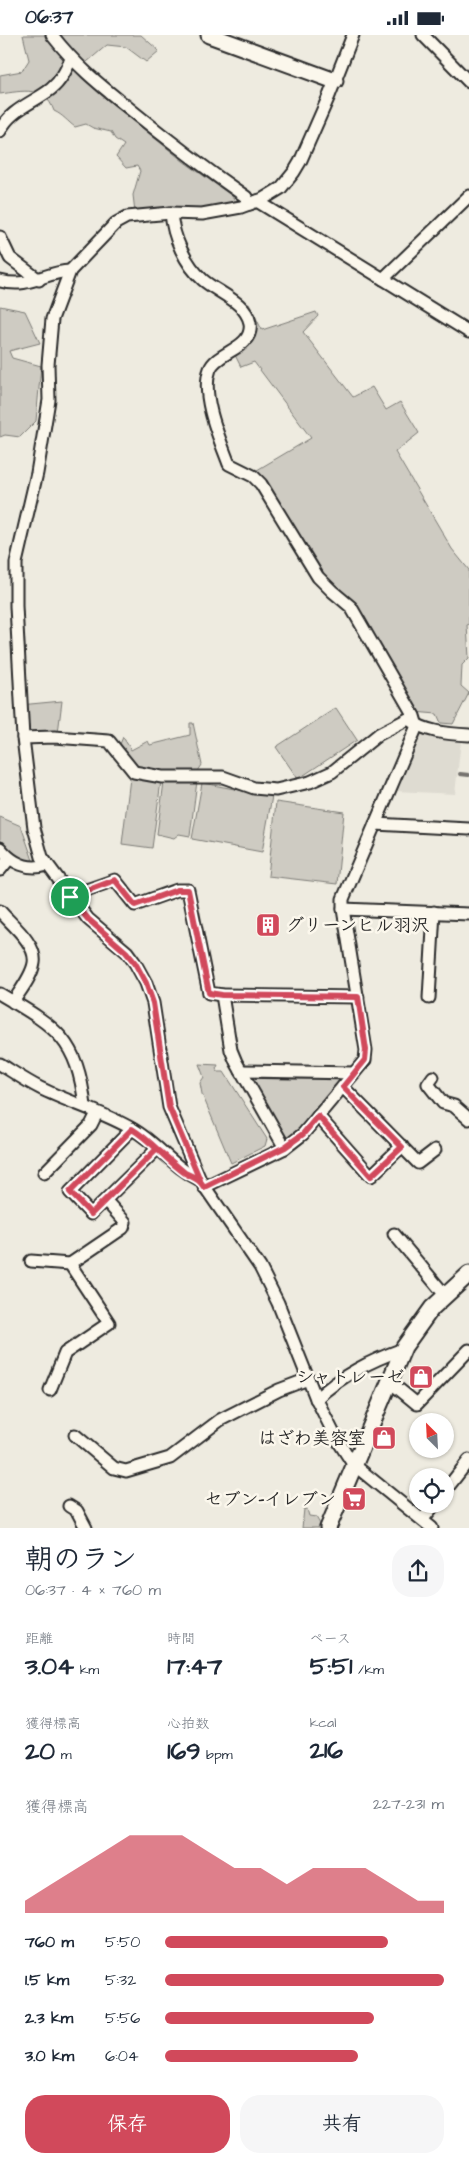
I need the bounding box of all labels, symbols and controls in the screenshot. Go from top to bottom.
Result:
text: 06:37 [25,4,73,31]
pin [49,876,91,918]
icon: arrive [56,883,84,911]
building icon: グリーンヒル羽沢 [255,912,281,938]
place label: グリーンヒル羽沢 [286,913,429,938]
shop icon: シャトレーゼ [408,1364,434,1390]
place label: シャトレーゼ [296,1365,404,1390]
north arrow [409,1413,454,1457]
map controls [409,1413,454,1513]
shop icon: はざわ美容室 [371,1425,397,1451]
place label: はざわ美容室 [258,1426,366,1451]
button: locate [409,1468,454,1513]
supermarket icon: セブン-イレブン [341,1486,367,1512]
place label: セブン-イレブン [204,1487,336,1512]
text: 朝のラン [25,1540,137,1579]
button: share [392,1545,444,1597]
text: 06:37 · 4 × 760 m [25,1579,161,1601]
text: 距離 [25,1629,53,1649]
text: 時間 [167,1629,195,1649]
text: ペース [310,1629,351,1649]
text: 3.04 [25,1649,74,1684]
text: 17:47 [167,1649,222,1684]
text: 5:51 [310,1649,352,1684]
text: km [74,1660,99,1680]
text: /km [352,1660,384,1680]
text: kcal [310,1713,336,1733]
text: 獲得標高 [25,1714,81,1734]
text: 心拍数 [167,1714,209,1734]
text: 216 [310,1733,343,1768]
text: 20 [25,1734,55,1769]
text: 169 [167,1734,200,1769]
text: m [55,1745,72,1765]
text: bpm [200,1745,233,1765]
text: 227–231 m [373,1793,444,1815]
text: 獲得標高 [25,1796,89,1818]
text: 760 m [25,1931,74,1953]
text: 5:50 [105,1931,140,1953]
text: 1.5 km [25,1969,69,1991]
text: 5:32 [105,1969,136,1991]
text: 2.3 km [25,2007,73,2029]
text: 5:56 [105,2007,140,2029]
text: 3.0 km [25,2045,74,2067]
text: 6:04 [105,2045,139,2067]
button: 保存 [25,2095,230,2153]
button: 共有 [240,2095,444,2153]

